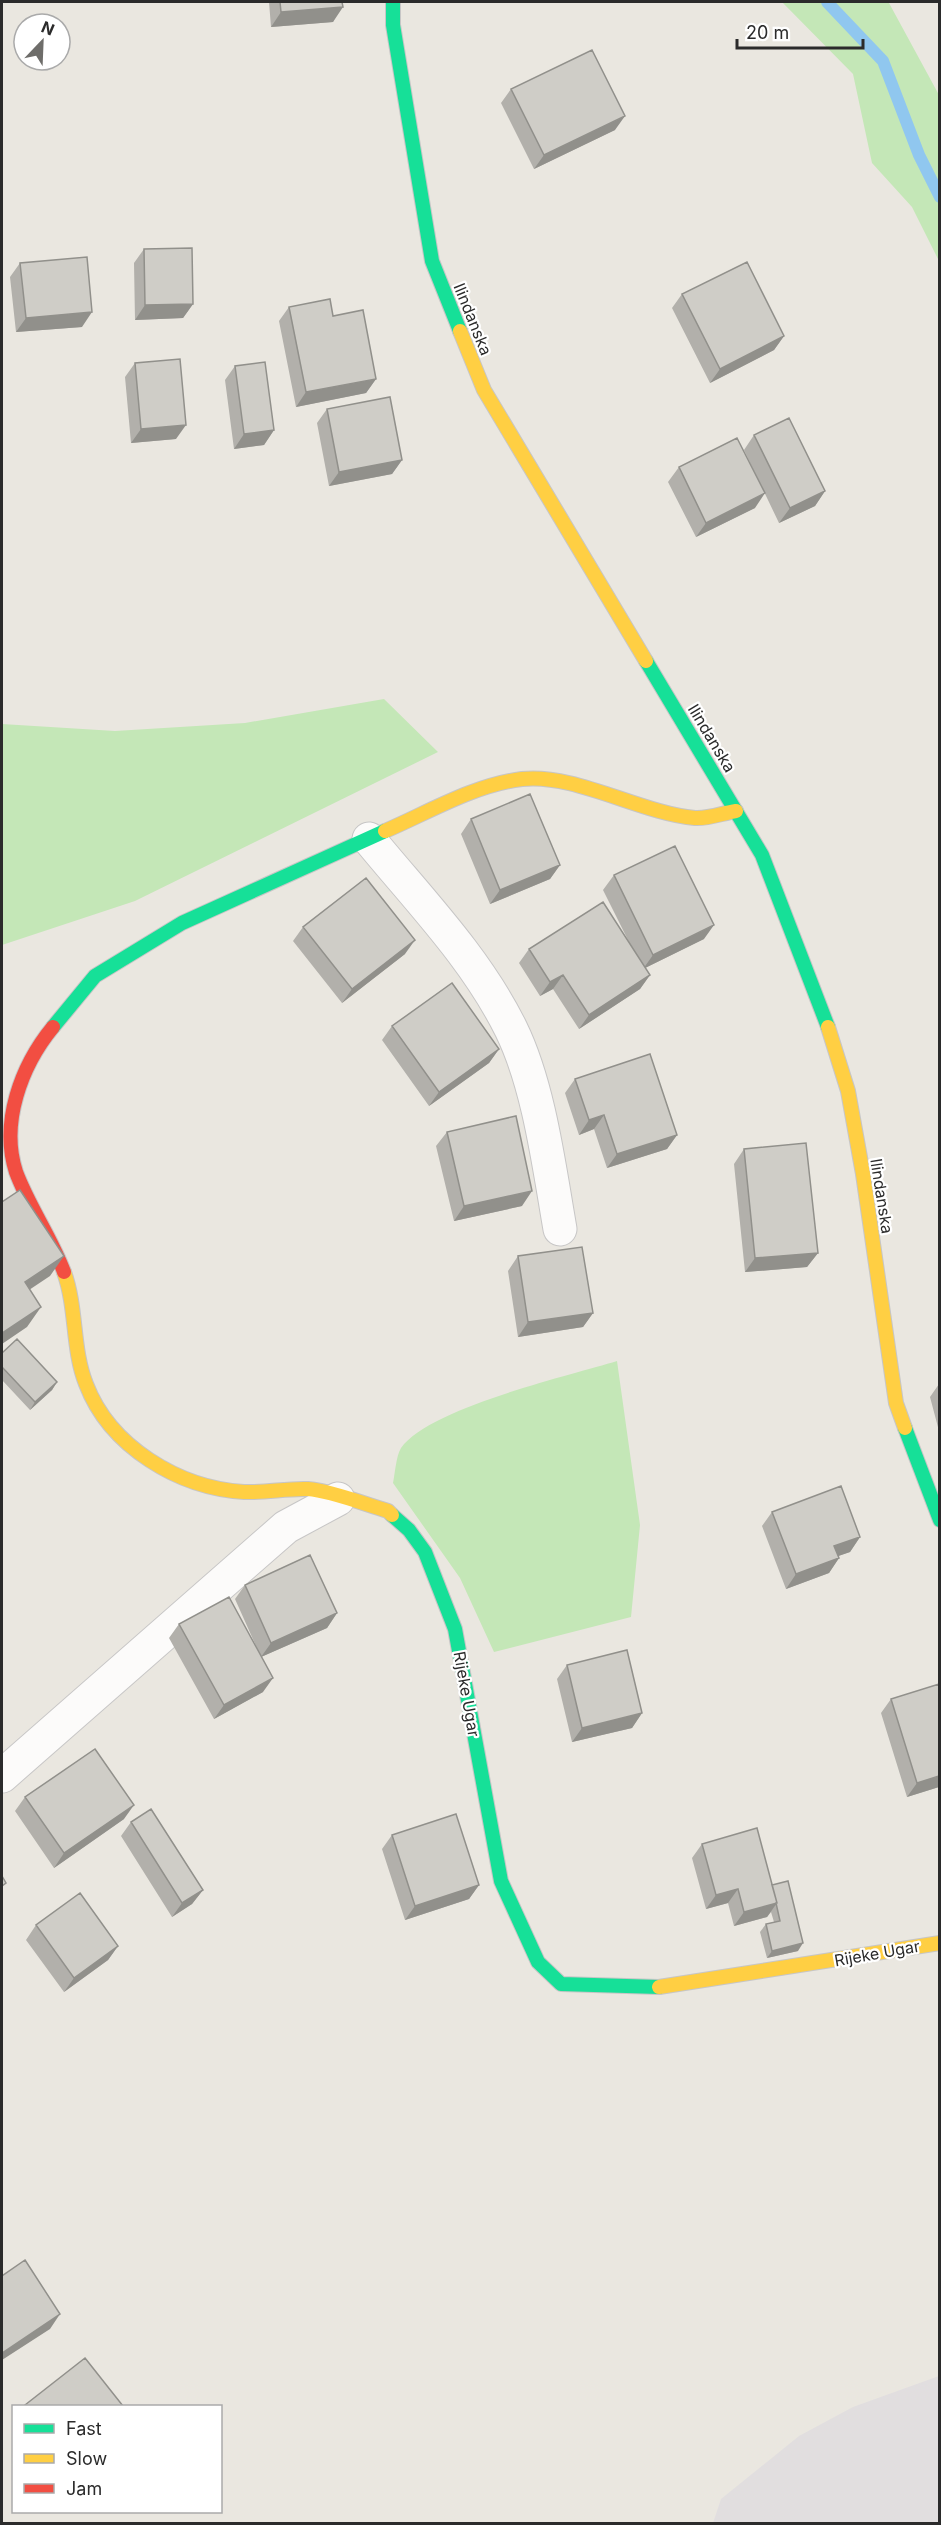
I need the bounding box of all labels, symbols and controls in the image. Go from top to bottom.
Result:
north arrow [12,12,72,72]
scale bar [737,12,863,50]
text: N [38,17,57,40]
text: 20 m [746,22,789,43]
street label: Ilindanska [450,280,496,358]
street label: Ilindanska [684,700,740,776]
street label: Ilindanska [866,1157,898,1235]
street label: Rijeke Ugar [450,1650,484,1738]
street label: Rijeke Ugar [833,1936,921,1970]
legend [12,2405,222,2513]
text: Fast [66,2418,102,2439]
text: Slow [66,2448,107,2469]
text: Jam [66,2478,102,2499]

